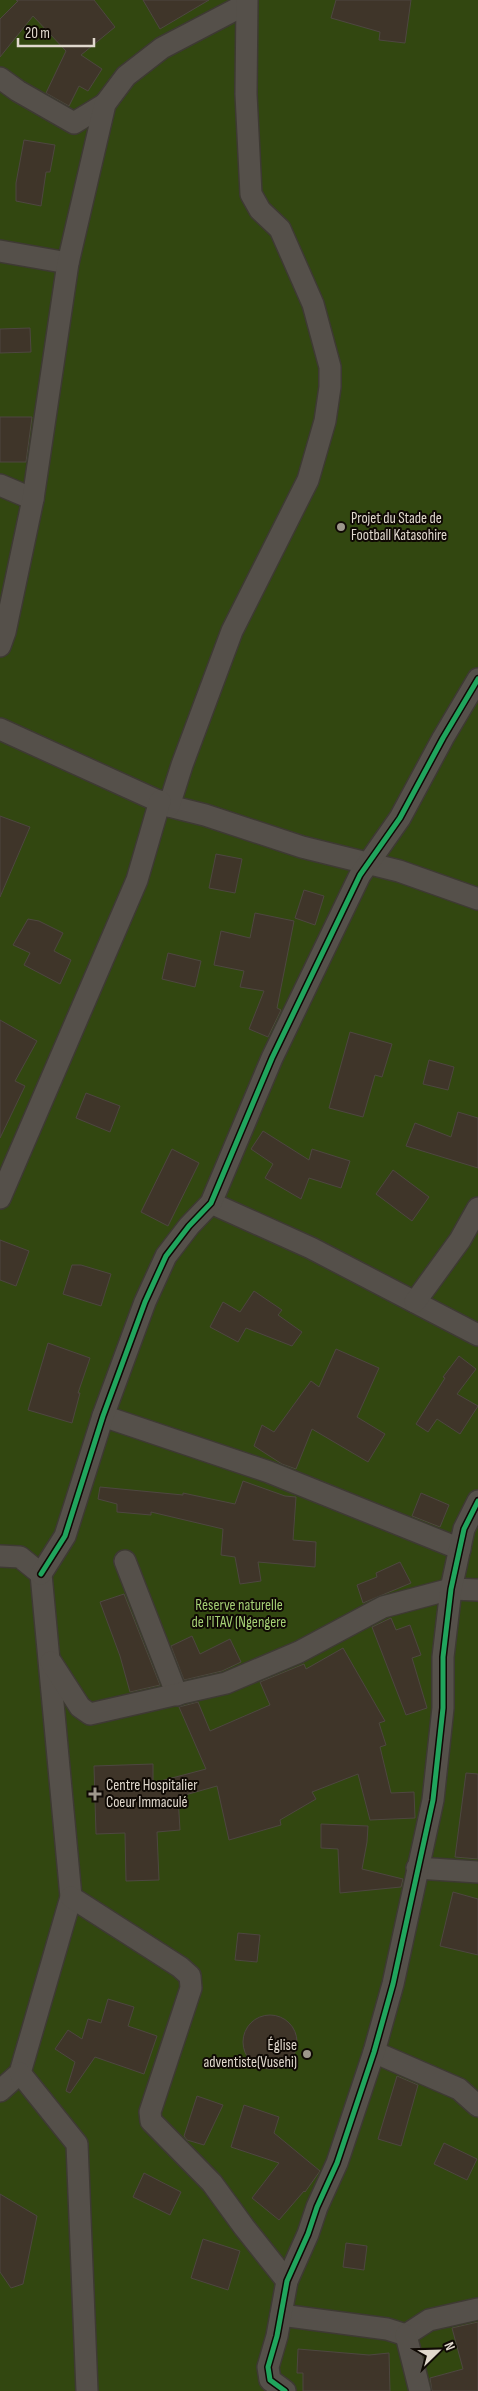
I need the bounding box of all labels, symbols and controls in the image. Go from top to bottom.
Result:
scale bar [18,15,94,47]
text: 20 m [25,24,50,43]
place label: Projet du Stade de Football Katasohire [351,509,447,545]
marker: Projet du Stade de Football Katasohire [335,521,347,533]
park label: Réserve naturelle de l'ITAV (Ngengere [192,1596,286,1632]
place label: Centre Hospitalier Coeur Immaculé [106,1776,198,1812]
marker: Centre Hospitalier Coeur Immaculé [88,1787,102,1801]
place label: Église adventiste(Vusehi) [204,2036,297,2072]
marker: Église adventiste(Vusehi) [301,2048,313,2060]
north arrow [413,2326,463,2376]
text: N [440,2339,459,2353]

